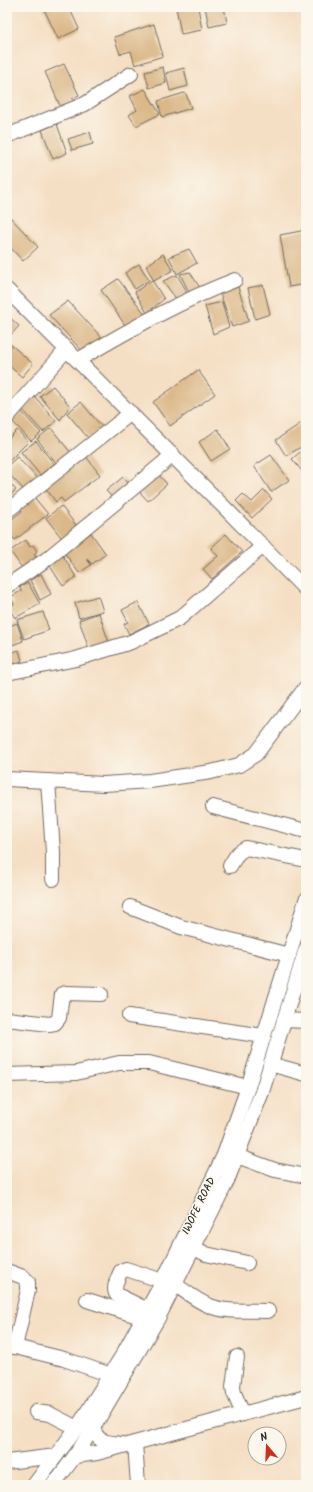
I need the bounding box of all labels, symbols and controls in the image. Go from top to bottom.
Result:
street label: IWOFE ROAD [177,1174,221,1238]
north arrow [247,1426,287,1466]
text: N [258,1428,270,1447]

